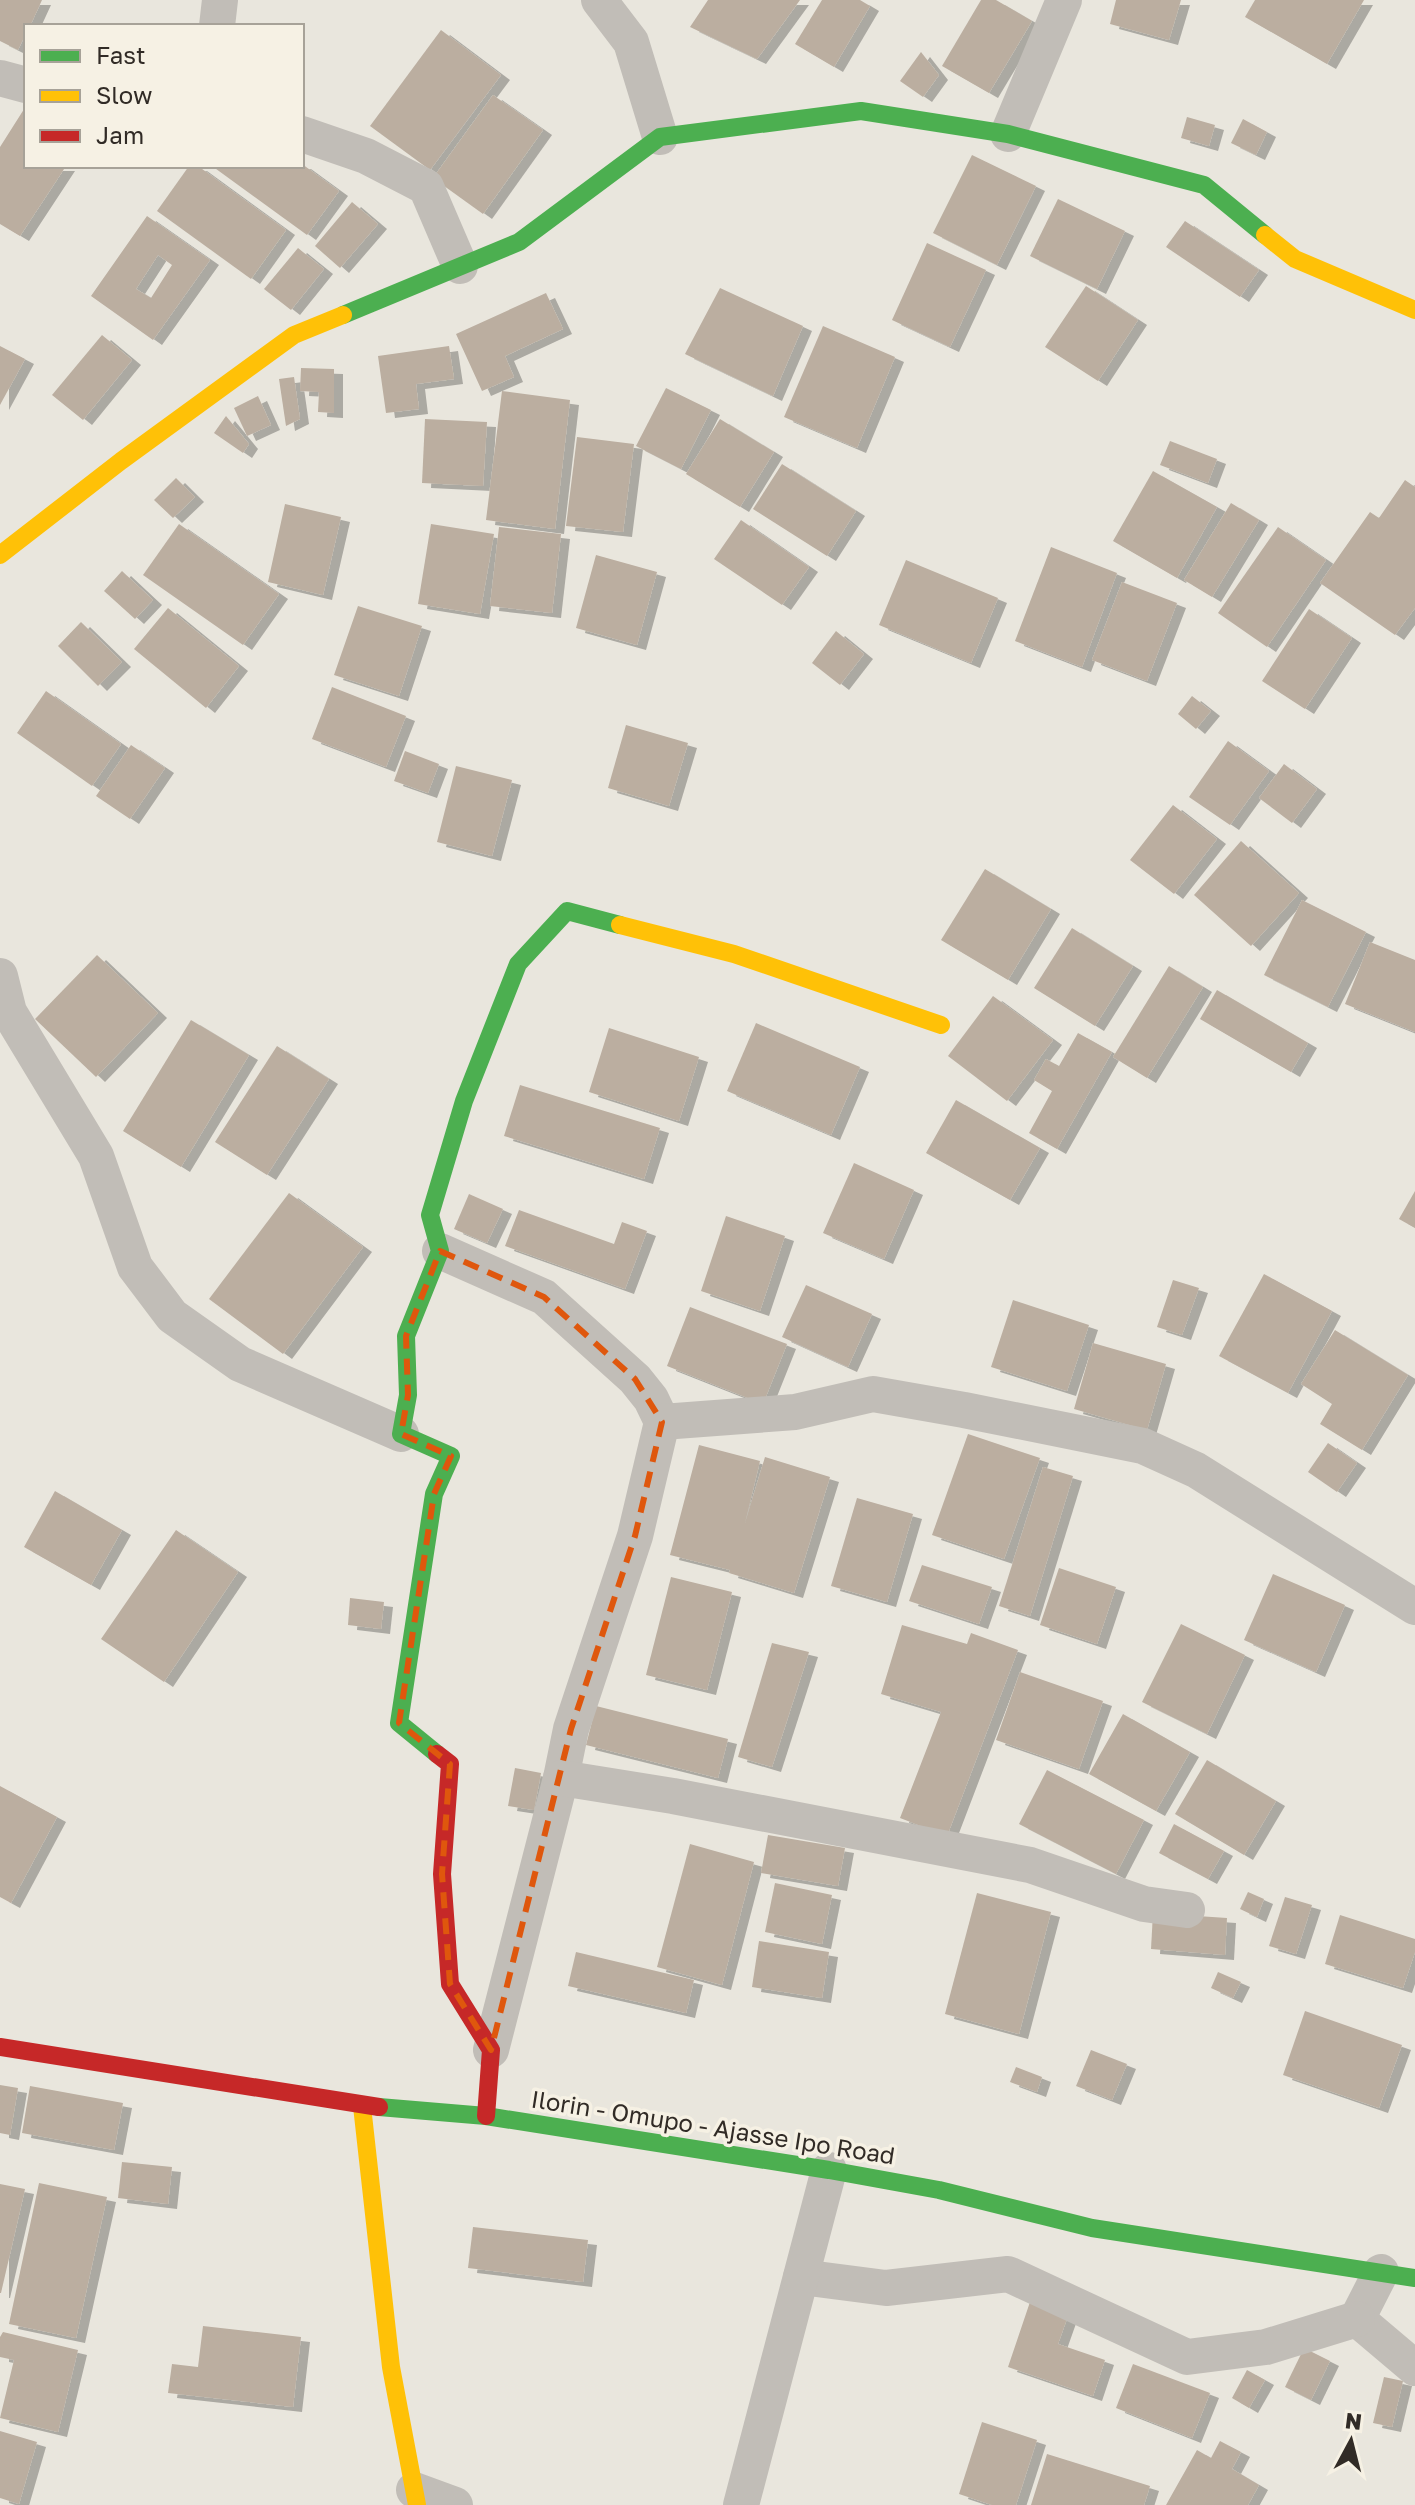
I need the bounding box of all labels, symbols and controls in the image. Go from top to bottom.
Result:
legend [24,24,304,168]
text: Fast [96,40,146,69]
text: Slow [96,80,152,109]
text: Jam [96,120,144,149]
street label: Ilorin - Omupo - Ajasse Ipo Road [529,2083,897,2170]
north arrow [1311,2401,1391,2481]
text: N [1344,2406,1363,2435]

